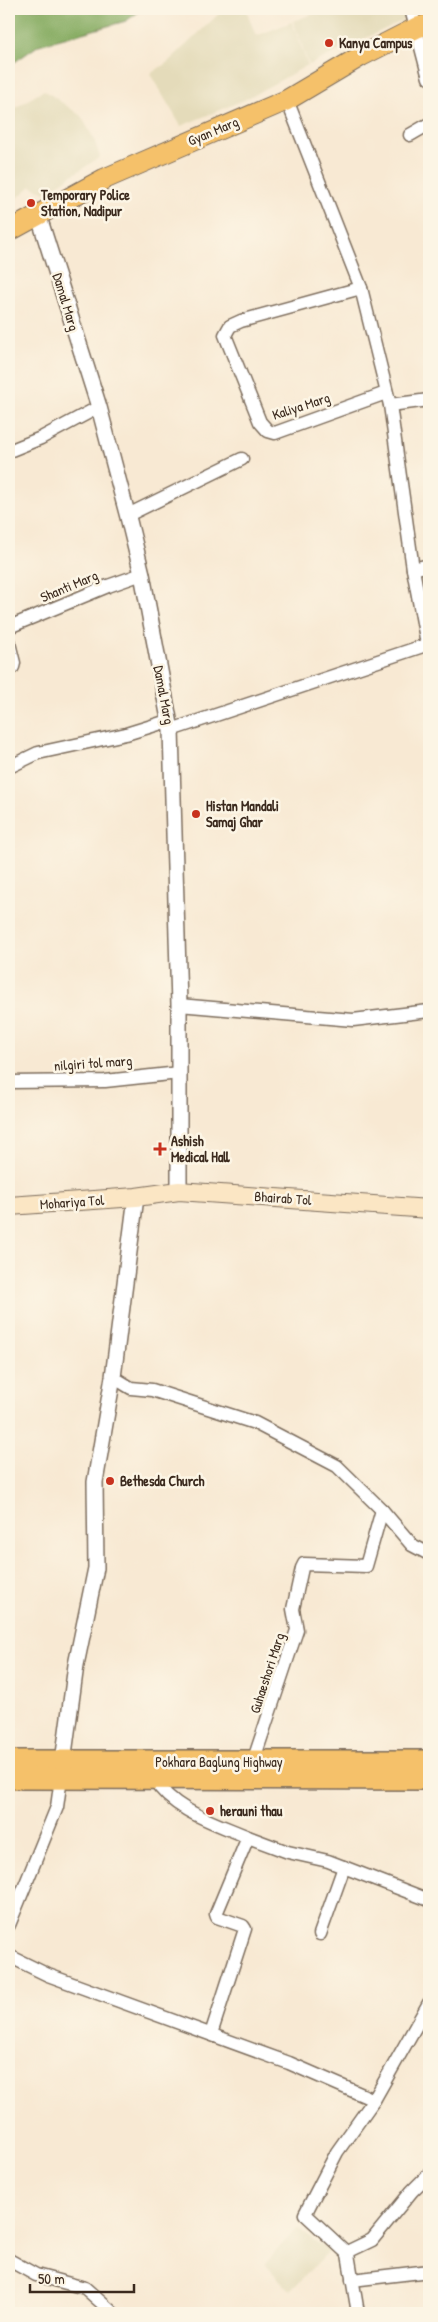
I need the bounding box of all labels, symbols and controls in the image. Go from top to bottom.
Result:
place label: Kanya Campus [339,33,413,54]
marker: Kanya Campus [323,37,335,49]
street label: Gyan Marg [185,111,241,151]
place label: Temporary Police Station, Nadipur [40,185,130,222]
marker: Temporary Police Station, Nadipur [25,197,37,209]
street label: Damal Marg [48,271,84,333]
street label: Kaliya Marg [269,387,333,425]
street label: Shanti Marg [37,565,101,607]
street label: Damal Marg [149,664,179,726]
place label: Histan Mandali Samaj Ghar [206,796,279,832]
marker: Histan Mandali Samaj Ghar [190,808,202,820]
street label: nilgiri tol marg [53,1050,133,1076]
place label: Ashish Medical Hall [171,1131,230,1166]
marker: Ashish Medical Hall [153,1142,167,1156]
street label: Bhairab Tol [254,1186,313,1209]
street label: Mohariya Tol [39,1190,105,1214]
place label: Bethesda Church [120,1471,204,1490]
marker: Bethesda Church [104,1475,116,1487]
street label: Guhaeshori Marg [245,1630,289,1716]
street label: Pokhara Baglung Highway [155,1752,283,1772]
place label: herauni thau [220,1801,283,1820]
marker: herauni thau [204,1805,216,1817]
scale bar [30,2262,134,2294]
text: 50 m [38,2268,65,2289]

